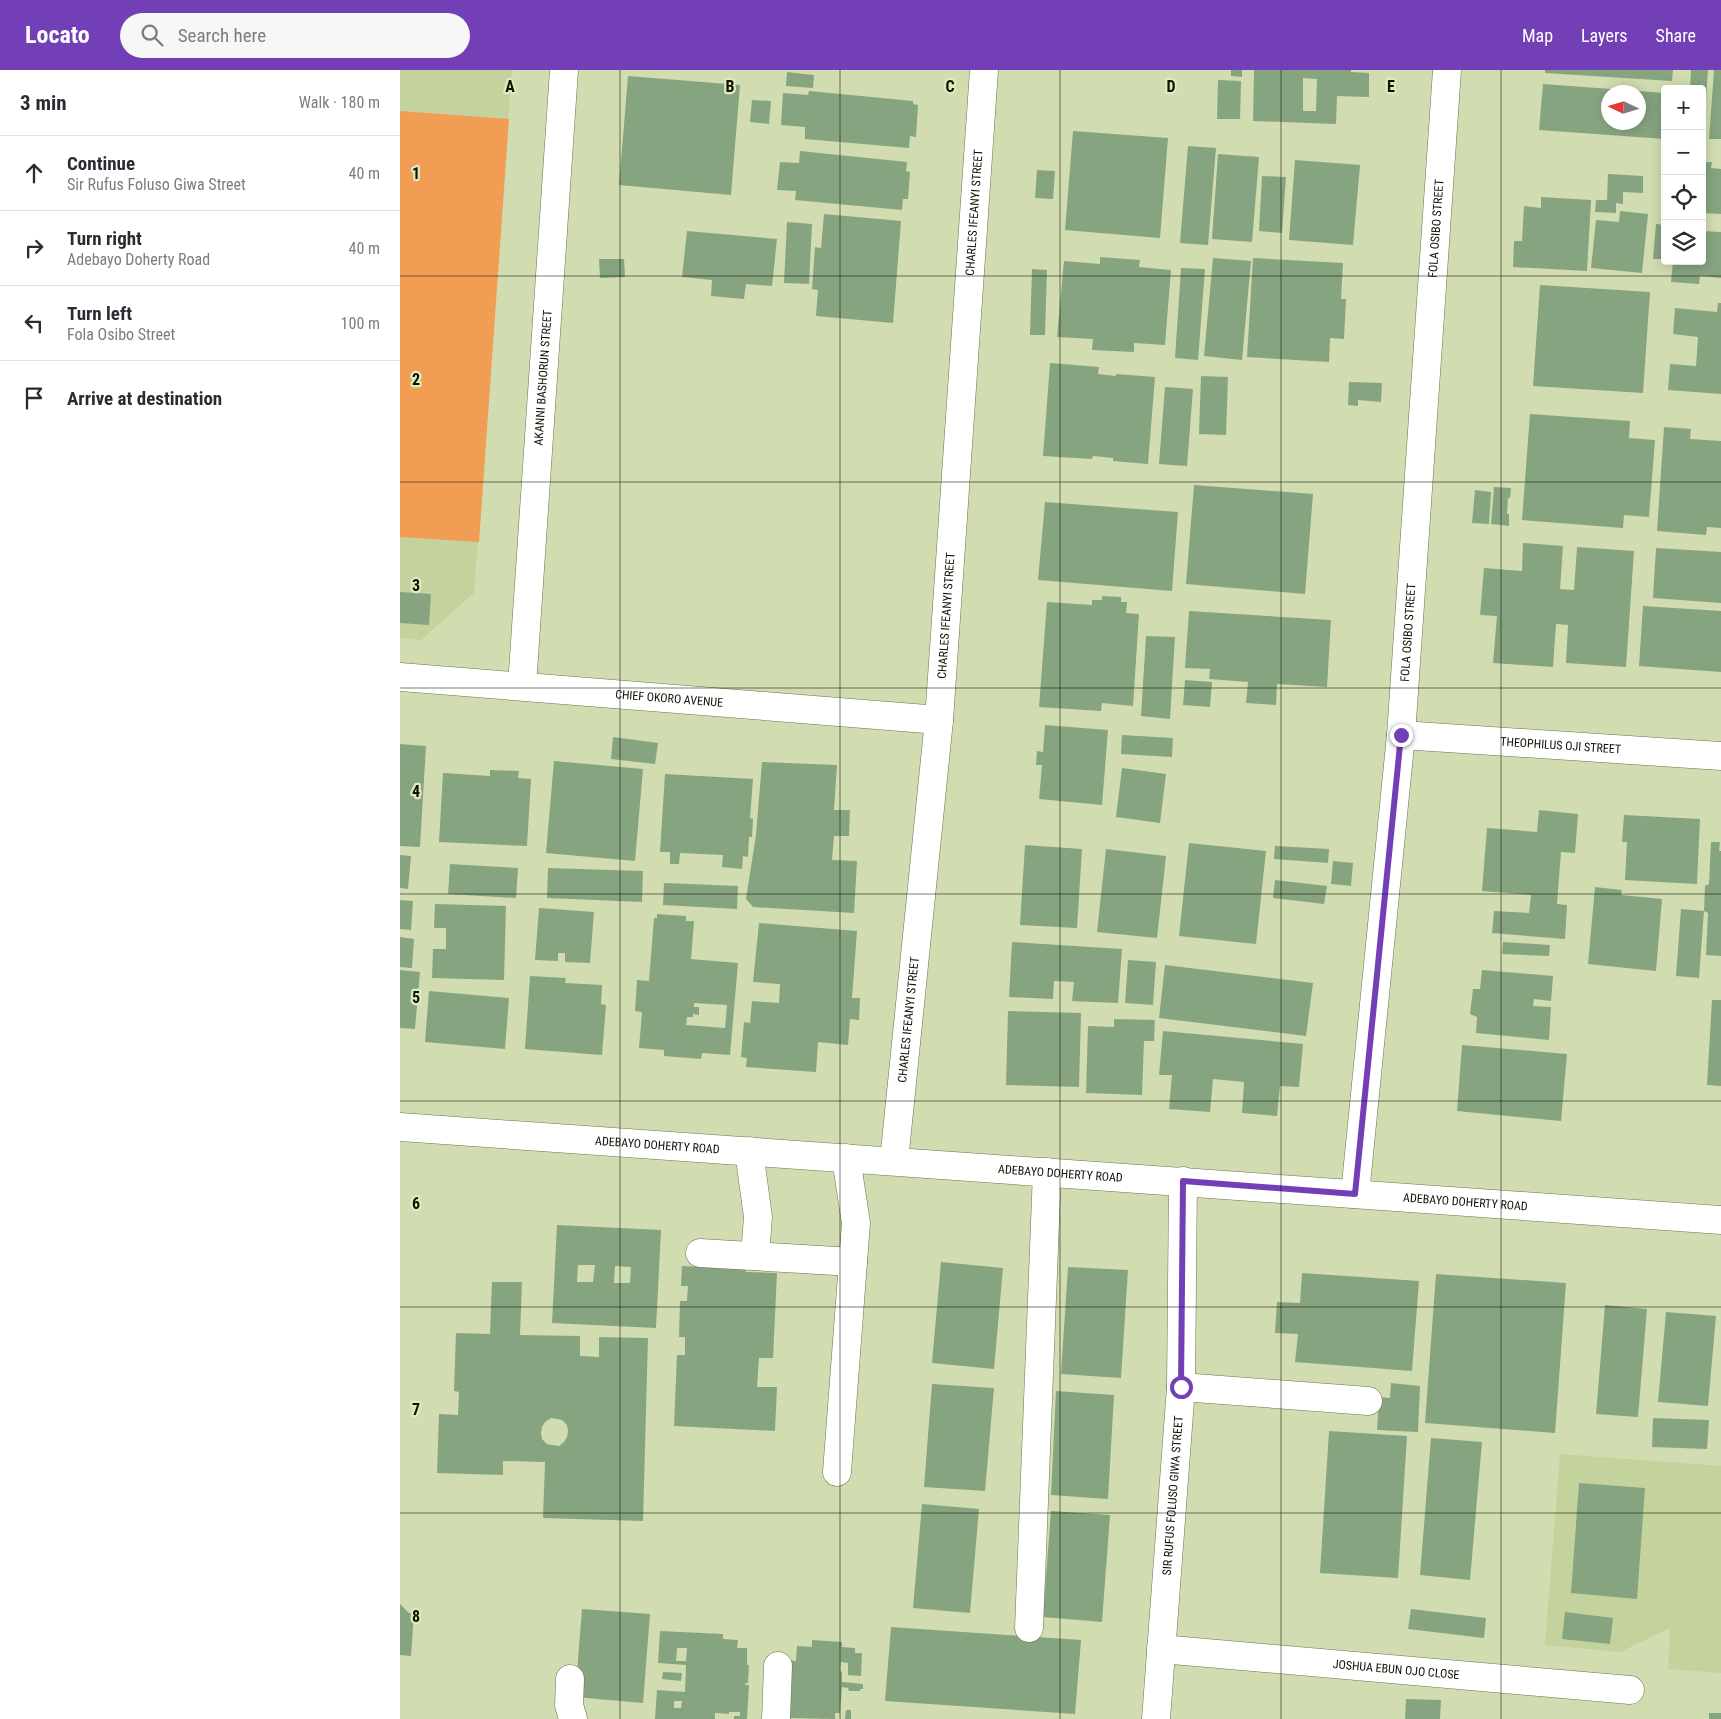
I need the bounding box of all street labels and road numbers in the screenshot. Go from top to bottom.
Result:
street label: CHARLES IFEANYI STREET [963,149,985,276]
street label: FOLA OSIBO STREET [1426,179,1446,278]
street label: AKANNI BASHORUN STREET [531,309,555,446]
street label: CHARLES IFEANYI STREET [935,552,958,679]
street label: FOLA OSIBO STREET [1398,583,1418,682]
street label: CHIEF OKORO AVENUE [615,687,724,710]
street label: THEOPHILUS OJI STREET [1500,735,1622,756]
street label: CHARLES IFEANYI STREET [895,956,922,1083]
street label: ADEBAYO DOHERTY ROAD [595,1134,720,1156]
street label: ADEBAYO DOHERTY ROAD [998,1162,1123,1185]
street label: ADEBAYO DOHERTY ROAD [1403,1191,1528,1213]
street label: SIR RUFUS FOLUSO GIWA STREET [1160,1415,1186,1576]
street label: JOSHUA EBUN OJO CLOSE [1332,1657,1460,1682]

